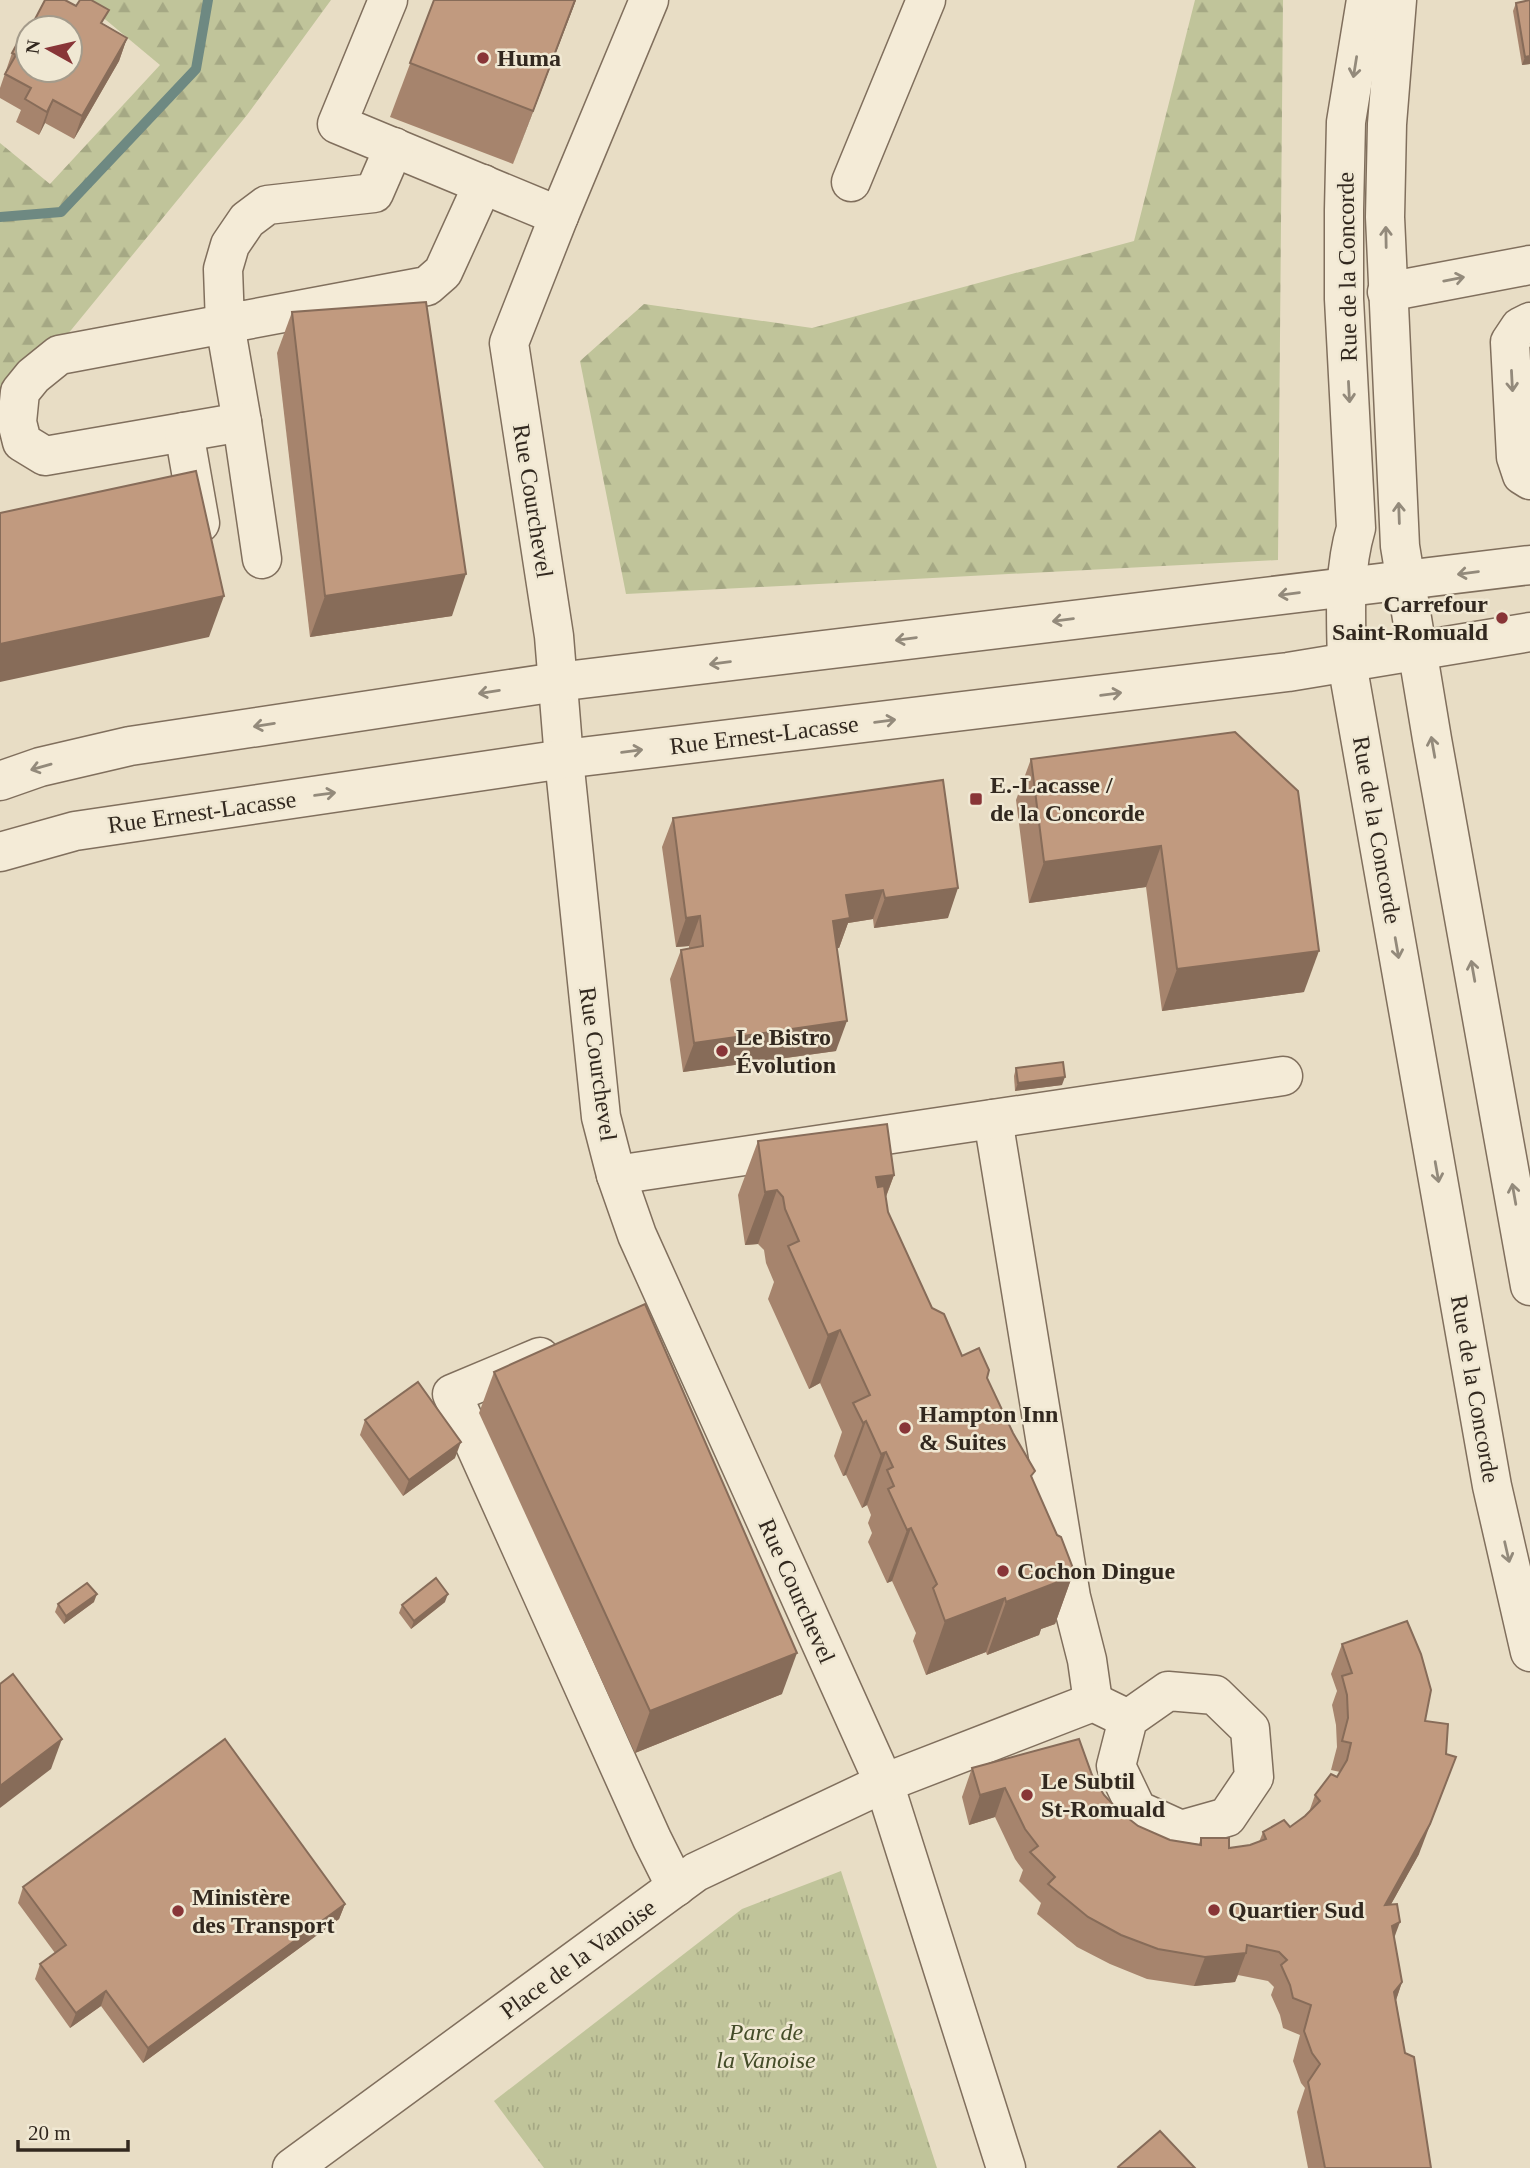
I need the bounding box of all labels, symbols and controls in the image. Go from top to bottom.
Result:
north arrow [14,14,84,84]
text: N [21,38,44,55]
place label: Huma [497,45,561,71]
marker: Huma [475,50,491,66]
one-way arrow [1348,55,1361,78]
street label: Rue de la Concorde [1332,172,1362,362]
one-way arrow [1379,225,1393,248]
one-way arrow [1442,272,1465,286]
one-way arrow [1506,369,1519,392]
one-way arrow [1343,380,1356,403]
street label: Rue Courchevel [508,422,558,580]
one-way arrow [1393,501,1406,524]
one-way arrow [1457,566,1480,579]
one-way arrow [1279,588,1301,601]
place label: Carrefour Saint-Romuald [1332,591,1489,645]
marker: Carrefour Saint-Romuald [1494,610,1510,626]
one-way arrow [1053,614,1075,627]
one-way arrow [895,633,917,646]
one-way arrow [709,657,732,670]
one-way arrow [479,686,501,699]
one-way arrow [1099,687,1122,700]
street label: Rue Ernest-Lacasse [668,711,860,759]
one-way arrow [873,714,896,727]
one-way arrow [254,719,276,732]
street label: Rue de la Concorde [1348,734,1406,926]
one-way arrow [1426,736,1439,759]
one-way arrow [620,744,643,757]
one-way arrow [30,762,52,775]
place label: E.-Lacasse / de la Concorde [990,772,1145,826]
street label: Rue Ernest-Lacasse [106,786,298,838]
one-way arrow [313,787,336,800]
marker: E.-Lacasse / de la Concorde [968,791,984,807]
one-way arrow [1391,936,1404,959]
one-way arrow [1466,960,1479,983]
street label: Rue Courchevel [574,985,622,1143]
place label: Le Bistro Évolution [736,1024,836,1078]
marker: Le Bistro Évolution [714,1043,730,1059]
one-way arrow [1431,1160,1444,1183]
one-way arrow [1506,1184,1520,1206]
street label: Rue de la Concorde [1446,1293,1504,1485]
place label: Hampton Inn & Suites [919,1401,1058,1455]
marker: Hampton Inn & Suites [897,1420,913,1436]
street label: Rue Courchevel [754,1515,841,1668]
one-way arrow [1501,1540,1515,1563]
place label: Cochon Dingue [1017,1558,1175,1584]
marker: Cochon Dingue [995,1563,1011,1579]
place label: Le Subtil St-Romuald [1041,1768,1166,1822]
marker: Le Subtil St-Romuald [1019,1787,1035,1803]
place label: Ministère des Transport [192,1884,334,1938]
street label: Place de la Vanoise [495,1894,661,2024]
place label: Quartier Sud [1228,1897,1365,1923]
marker: Quartier Sud [1206,1902,1222,1918]
marker: Ministère des Transport [170,1903,186,1919]
park label: Parc de la Vanoise [716,2019,816,2073]
scale bar [18,2108,128,2152]
text: 20 m [28,2121,71,2145]

